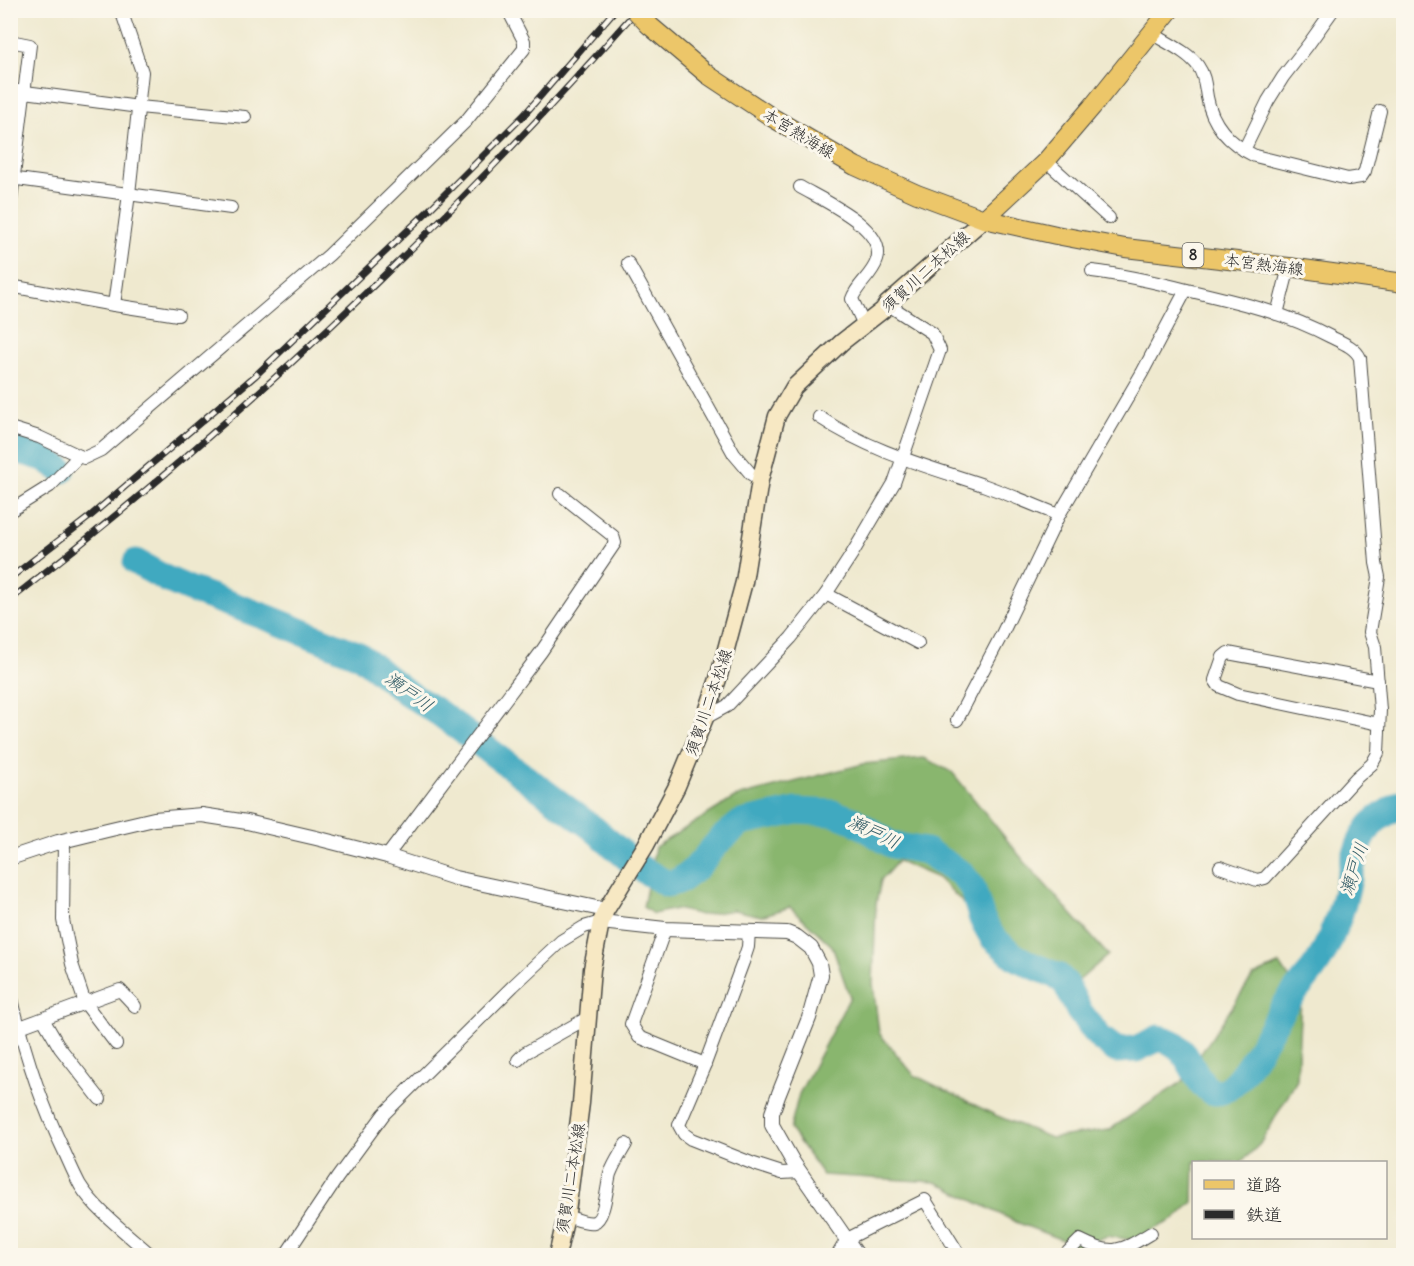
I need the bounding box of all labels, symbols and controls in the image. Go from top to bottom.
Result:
street label: 本宮熱海線 [760,104,838,162]
street label: 須賀川二本松線 [877,226,973,316]
road number: 8 [1182,243,1204,267]
street label: 本宮熱海線 [1223,249,1305,279]
street label: 須賀川二本松線 [680,646,736,758]
water label: 瀬戸川 [381,666,438,717]
water label: 瀬戸川 [845,809,904,854]
water label: 瀬戸川 [1334,840,1373,898]
street label: 須賀川二本松線 [551,1121,589,1235]
legend [1192,1161,1387,1239]
text: 道路 [1246,1173,1282,1196]
text: 鉄道 [1246,1203,1282,1226]

